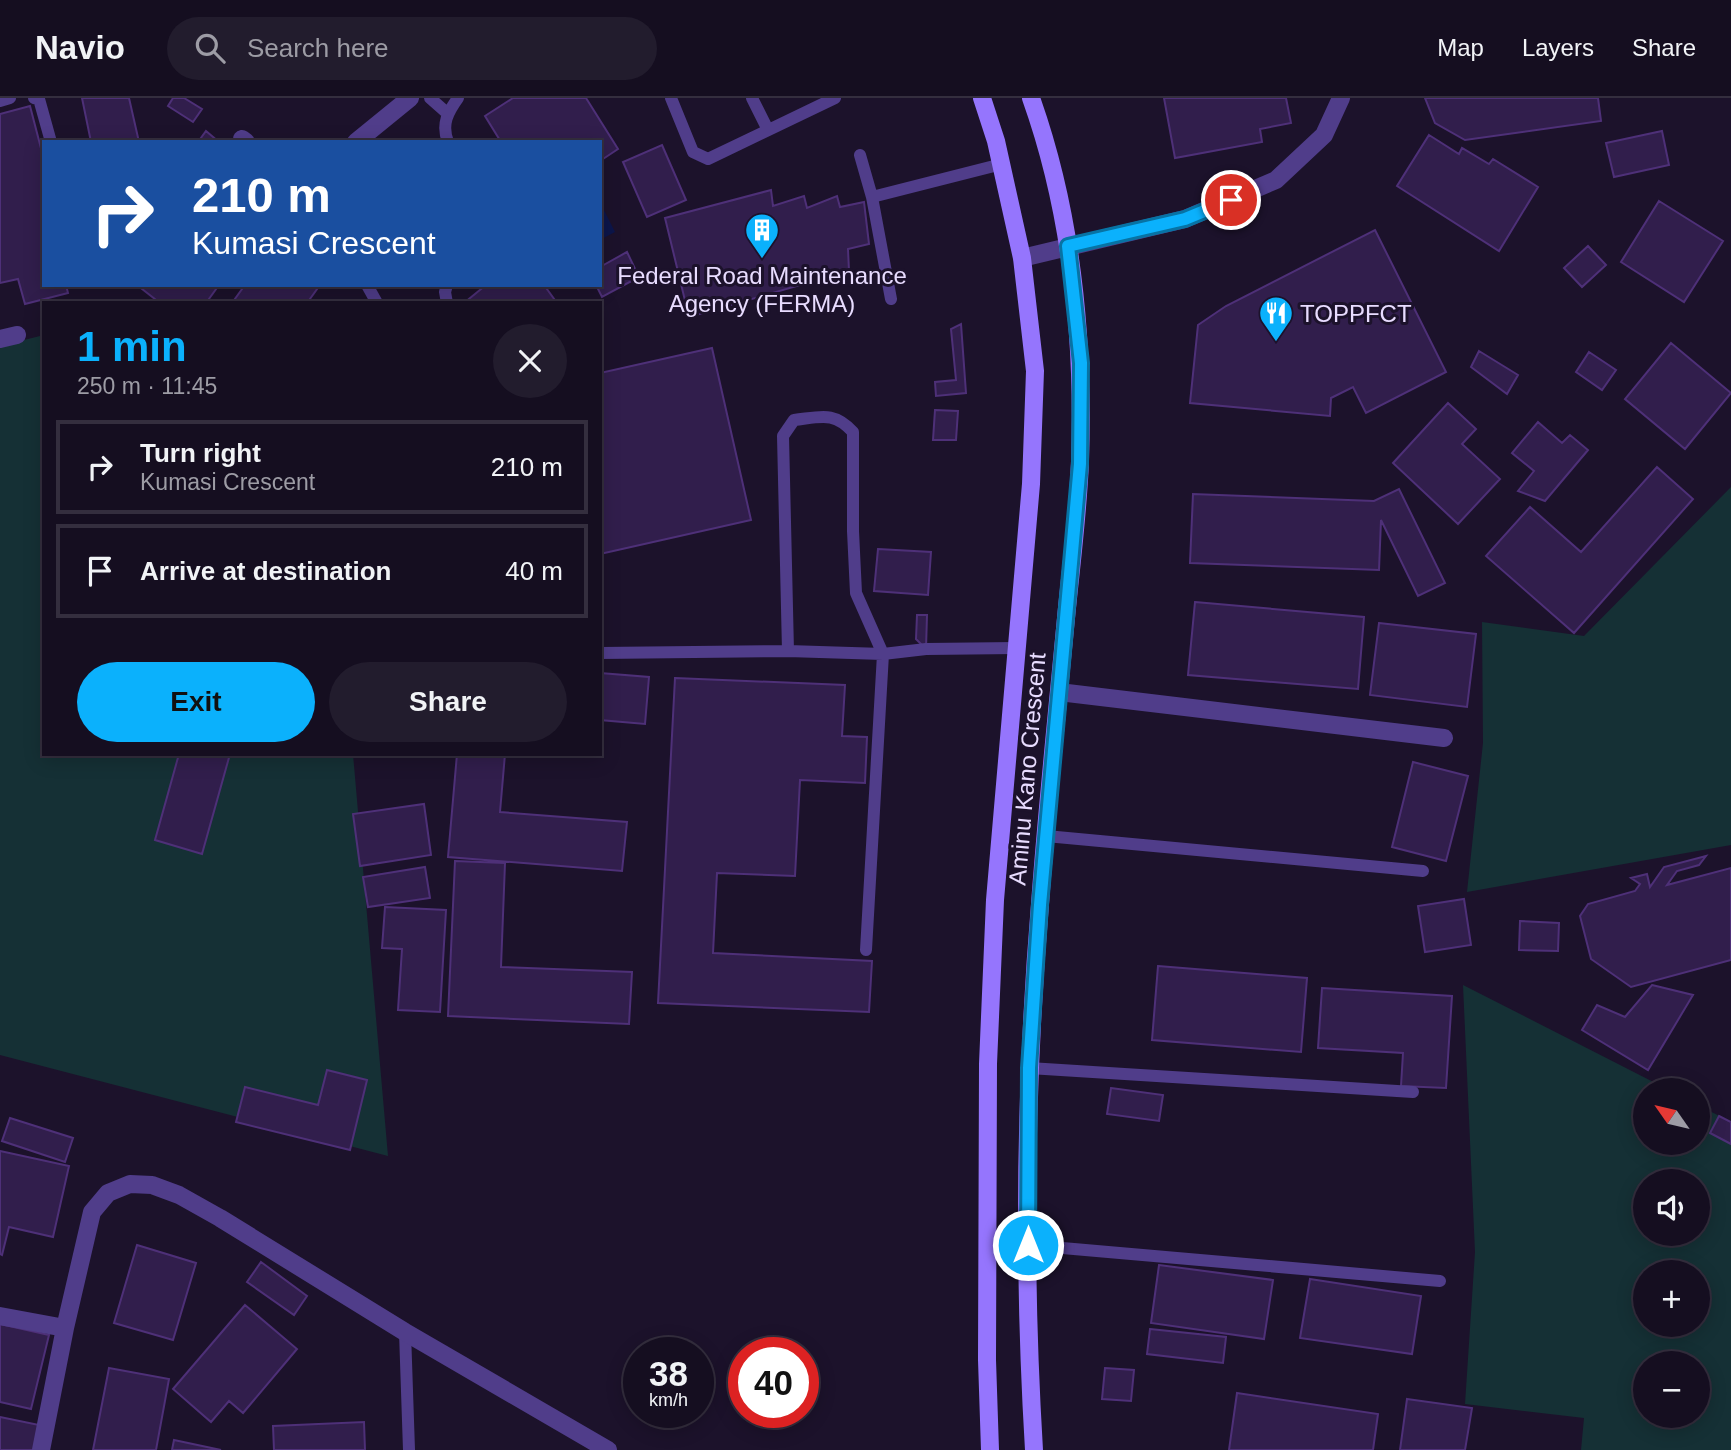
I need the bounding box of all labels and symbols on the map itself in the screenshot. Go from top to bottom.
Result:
pin [1201,170,1261,230]
building icon: Federal Road Maintenance Agency (FERMA) [743,211,781,260]
place label: Federal Road Maintenance Agency (FERMA) [617,262,907,317]
restaurant icon: TOPPFCT [1257,294,1295,343]
place label: TOPPFCT [1300,300,1412,327]
street label: Aminu Kano Crescent [1003,651,1051,886]
north arrow [1633,1078,1710,1155]
position arrow [991,1208,1065,1282]
speed limit sign: 40 [728,1337,819,1428]

